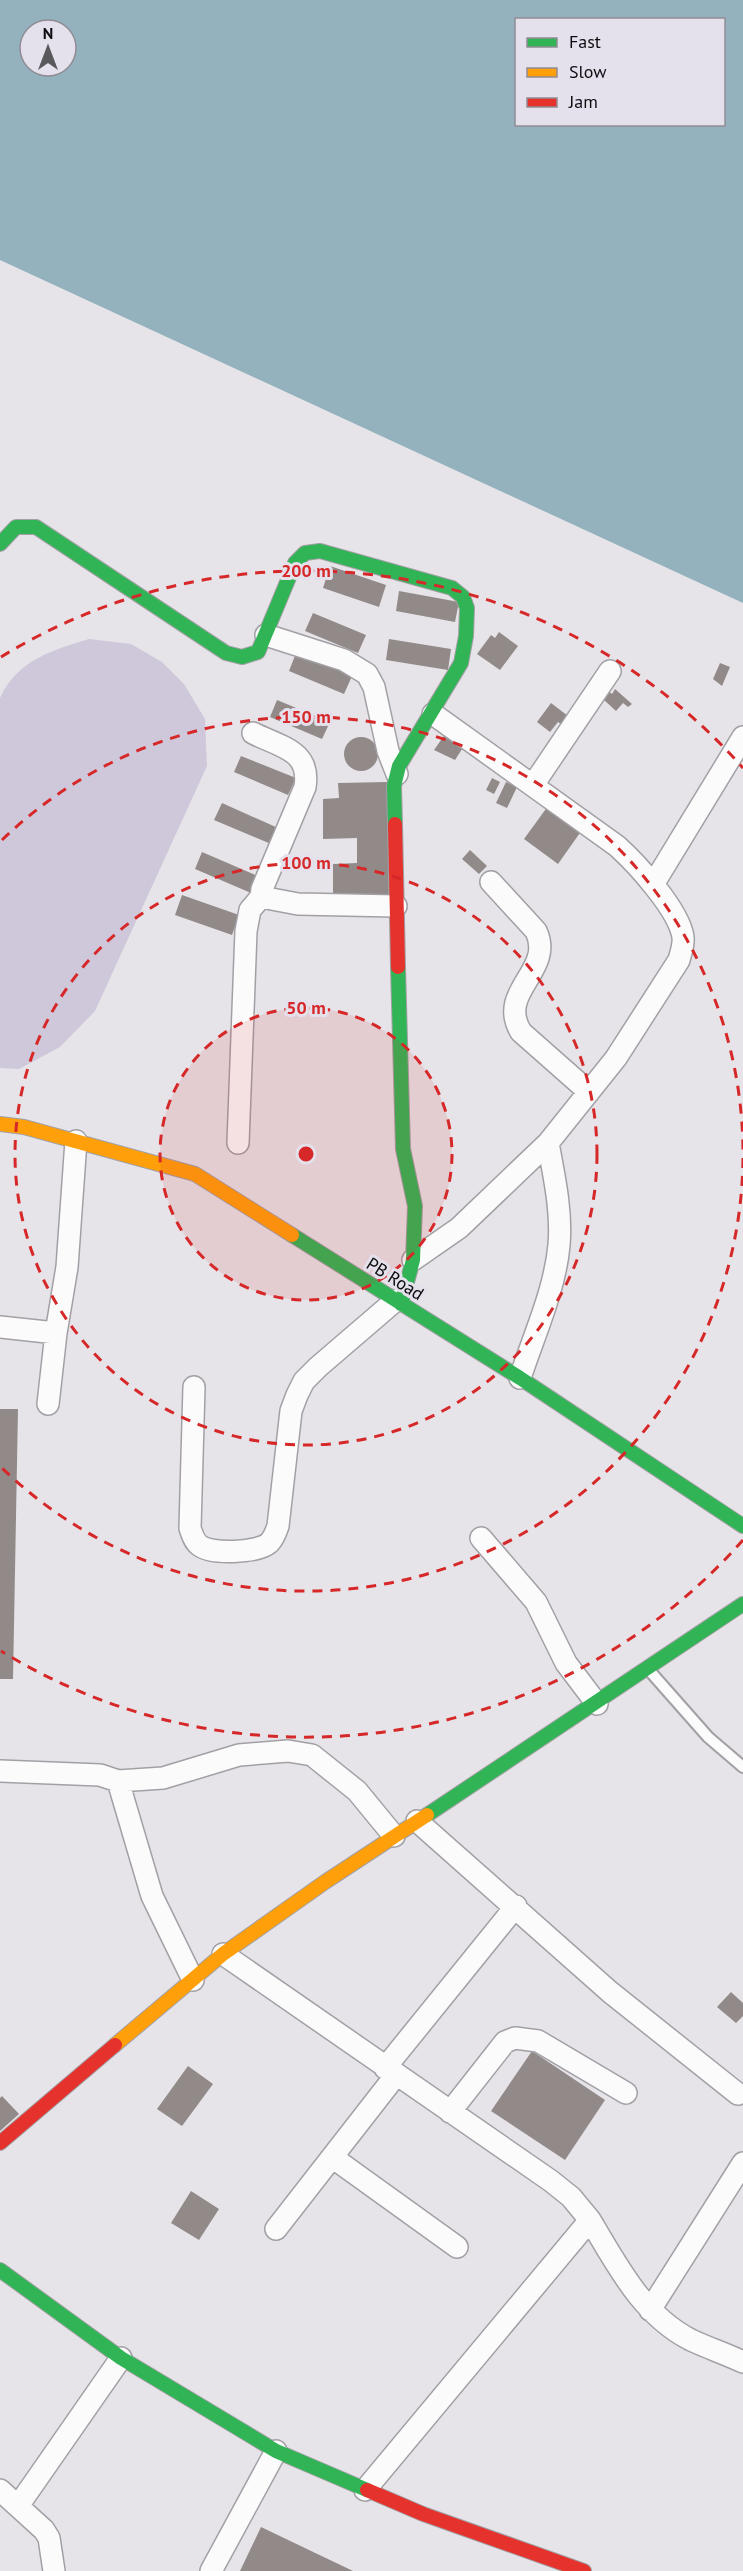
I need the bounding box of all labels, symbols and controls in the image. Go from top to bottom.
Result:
north arrow [18,18,78,78]
legend [515,18,725,126]
text: N [43,23,53,43]
text: Fast [569,30,601,53]
text: Slow [569,60,607,83]
text: Jam [568,90,598,113]
text: 200 m [281,559,331,582]
text: 150 m [281,705,331,728]
text: 100 m [281,851,331,874]
text: 50 m [286,996,326,1019]
centre of rings [296,1144,316,1164]
street label: PB Road [362,1252,428,1305]

